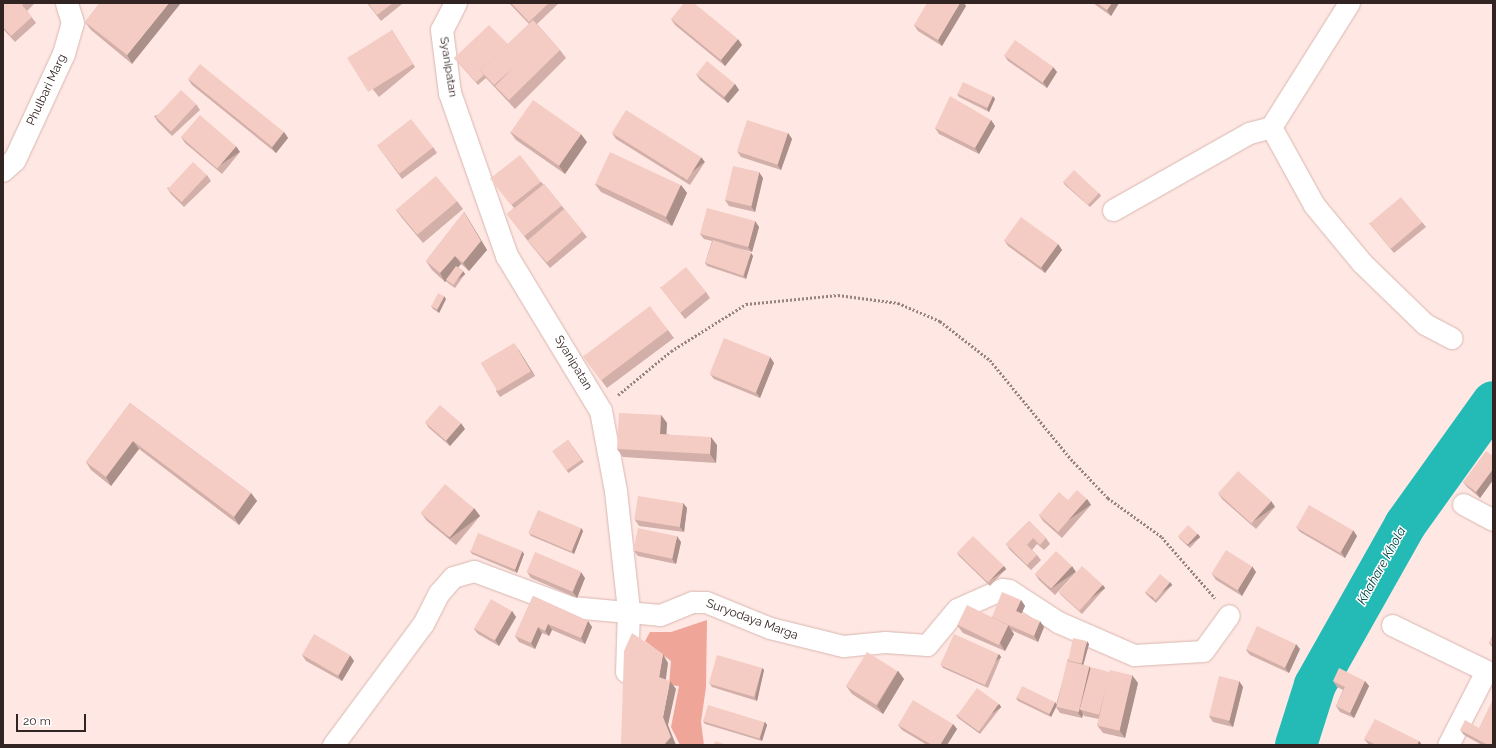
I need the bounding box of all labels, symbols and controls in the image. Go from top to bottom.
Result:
street label: Syanipatan [436,36,460,98]
street label: Phulbari Marg [24,52,70,128]
street label: Syanipatan [551,333,595,393]
water label: Khahare Khola [1354,524,1410,608]
street label: Suryodaya Marga [704,597,800,643]
scale bar [18,706,88,732]
text: 20 m [23,714,51,728]

